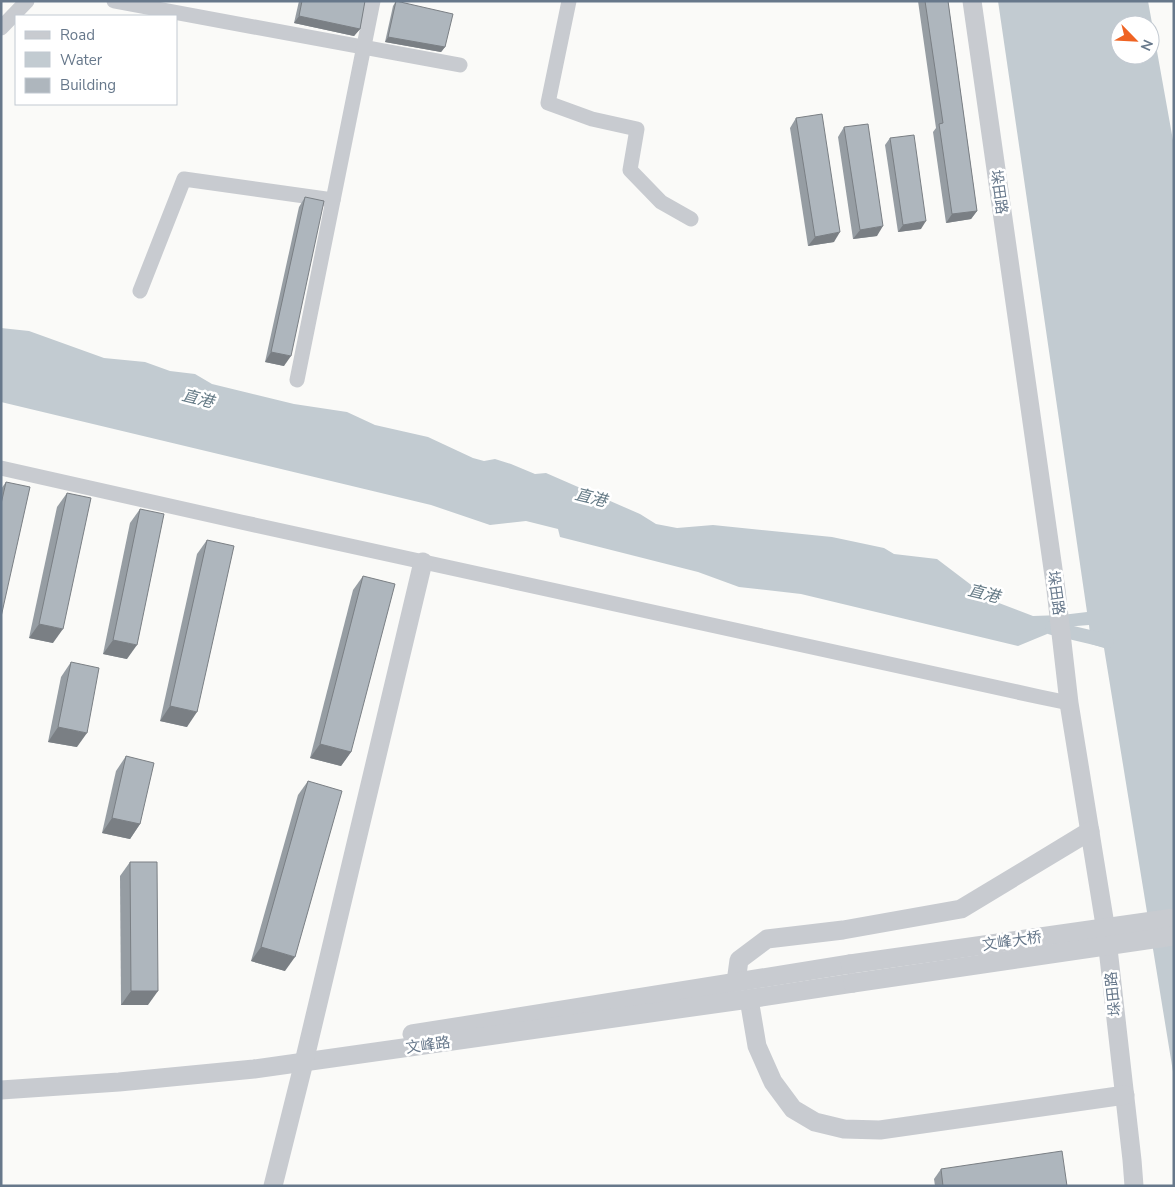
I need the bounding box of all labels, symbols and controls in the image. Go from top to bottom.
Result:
legend [15,15,178,105]
north arrow [1110,15,1160,65]
text: Road [60,25,95,45]
text: N [1136,36,1157,54]
text: Water [60,50,103,70]
text: Building [60,75,116,95]
street label: 垛田路 [986,168,1012,216]
water label: 直港 [180,384,218,414]
water label: 直港 [573,483,611,513]
street label: 垛田路 [1043,569,1069,617]
water label: 直港 [966,579,1004,609]
street label: 文峰大桥 [981,927,1043,955]
street label: 垛田路 [1101,971,1125,1017]
street label: 文峰路 [404,1032,452,1058]

